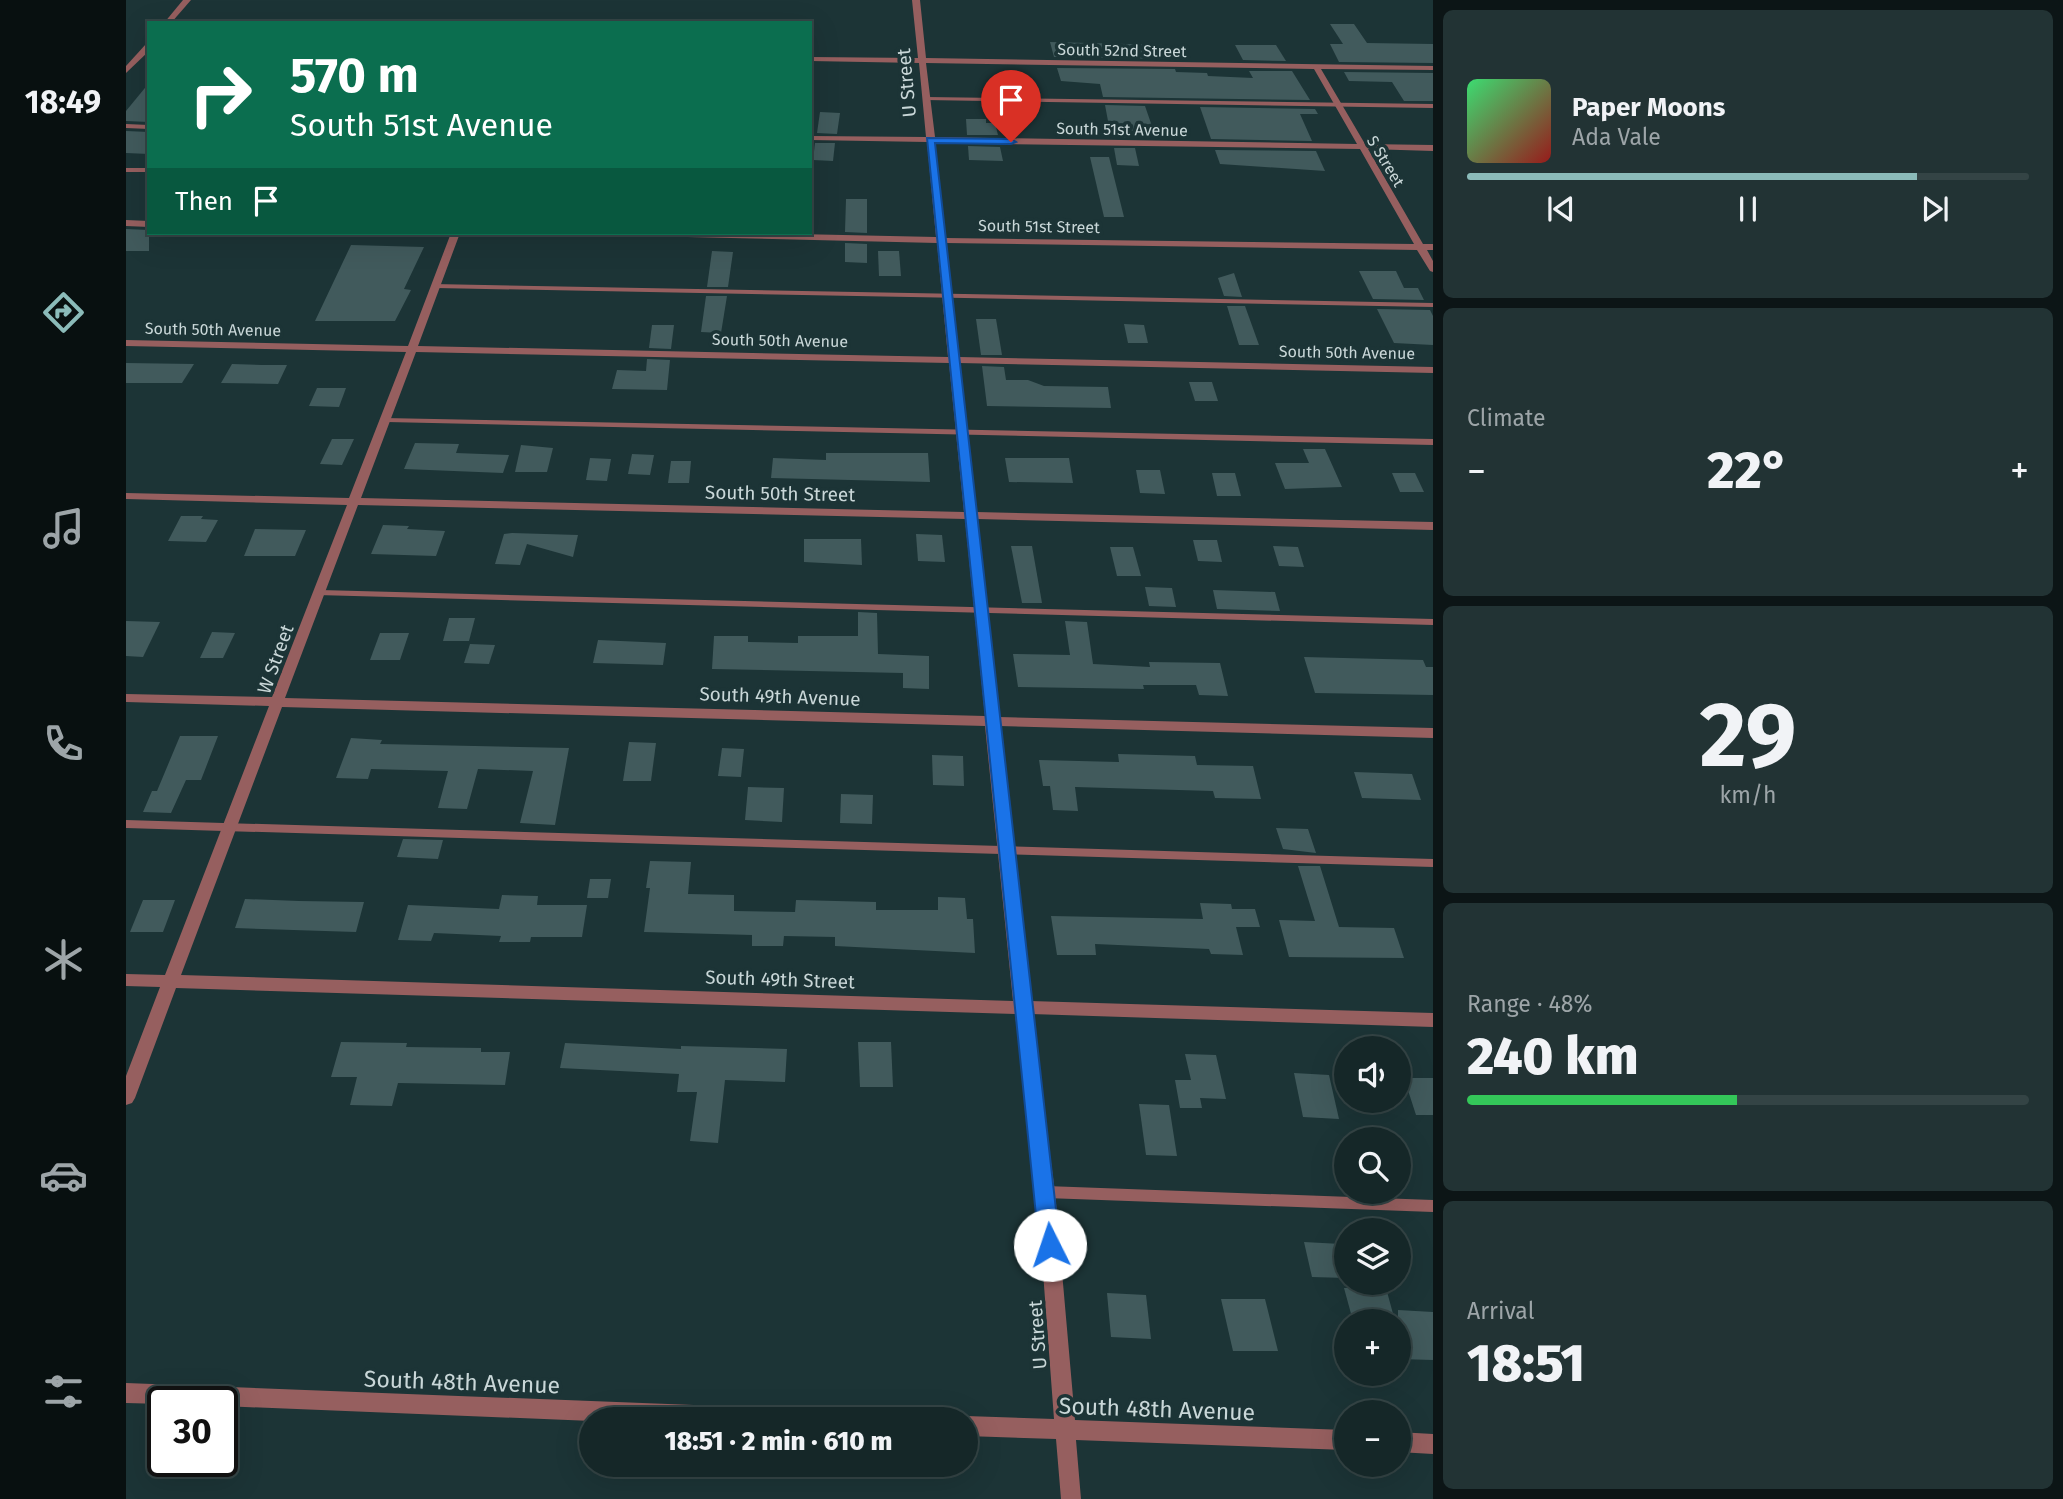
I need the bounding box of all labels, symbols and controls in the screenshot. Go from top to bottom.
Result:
street label: South 52nd Street [1057,40,1187,61]
text: 570 m [290,46,419,105]
street label: U Street [892,47,921,118]
icon: right [175,49,266,140]
pin [981,70,1041,142]
icon: arrive [992,81,1030,119]
text: 18:49 [25,83,101,121]
text: Paper Moons [1572,92,1725,123]
text: South 51st Avenue [290,106,553,144]
street label: South 51st Avenue [1056,119,1188,140]
text: Ada Vale [1572,123,1661,151]
street label: S Street [1363,132,1408,190]
icon: arrive [247,182,285,220]
text: Then [175,186,233,217]
icon: previous [1542,190,1580,228]
icon: pause [1729,190,1767,228]
icon: next [1916,190,1954,228]
street label: South 51st Street [978,216,1100,237]
icon: directions [39,288,88,337]
street label: South 50th Avenue [145,319,281,340]
street label: South 50th Avenue [712,330,848,351]
street label: South 50th Avenue [1279,342,1415,363]
text: Climate [1467,404,1546,432]
text: 22° [1707,439,1789,502]
text: − [1467,448,1486,494]
text: + [2010,448,2029,494]
street label: South 50th Street [705,481,855,506]
icon: music [39,504,88,553]
street label: W Street [252,621,299,697]
text: 29 [1699,681,1797,790]
street label: South 49th Avenue [699,682,861,711]
icon: phone [39,719,88,768]
text: km/h [1720,781,1776,809]
icon: climate [39,935,88,984]
street label: South 49th Street [705,965,855,994]
text: Range · 48% [1467,990,1592,1018]
text: 240 km [1467,1025,1638,1088]
map controls [1334,1036,1411,1477]
button: sound [1334,1036,1411,1113]
button: search [1334,1127,1411,1204]
icon: car [39,1151,88,1200]
position arrow [1013,1208,1087,1282]
button: layers [1334,1218,1411,1295]
text: Arrival [1467,1297,1534,1325]
street label: U Street [1024,1300,1051,1370]
button: + [1334,1309,1411,1386]
text: 18:51 [1467,1332,1585,1395]
street label: South 48th Avenue [363,1365,561,1399]
icon: filters [39,1367,88,1416]
speed limit sign: 30 [147,1386,238,1477]
street label: South 48th Avenue [1058,1392,1256,1426]
button: − [1334,1400,1411,1477]
text: 18:51 · 2 min · 610 m [665,1426,892,1457]

